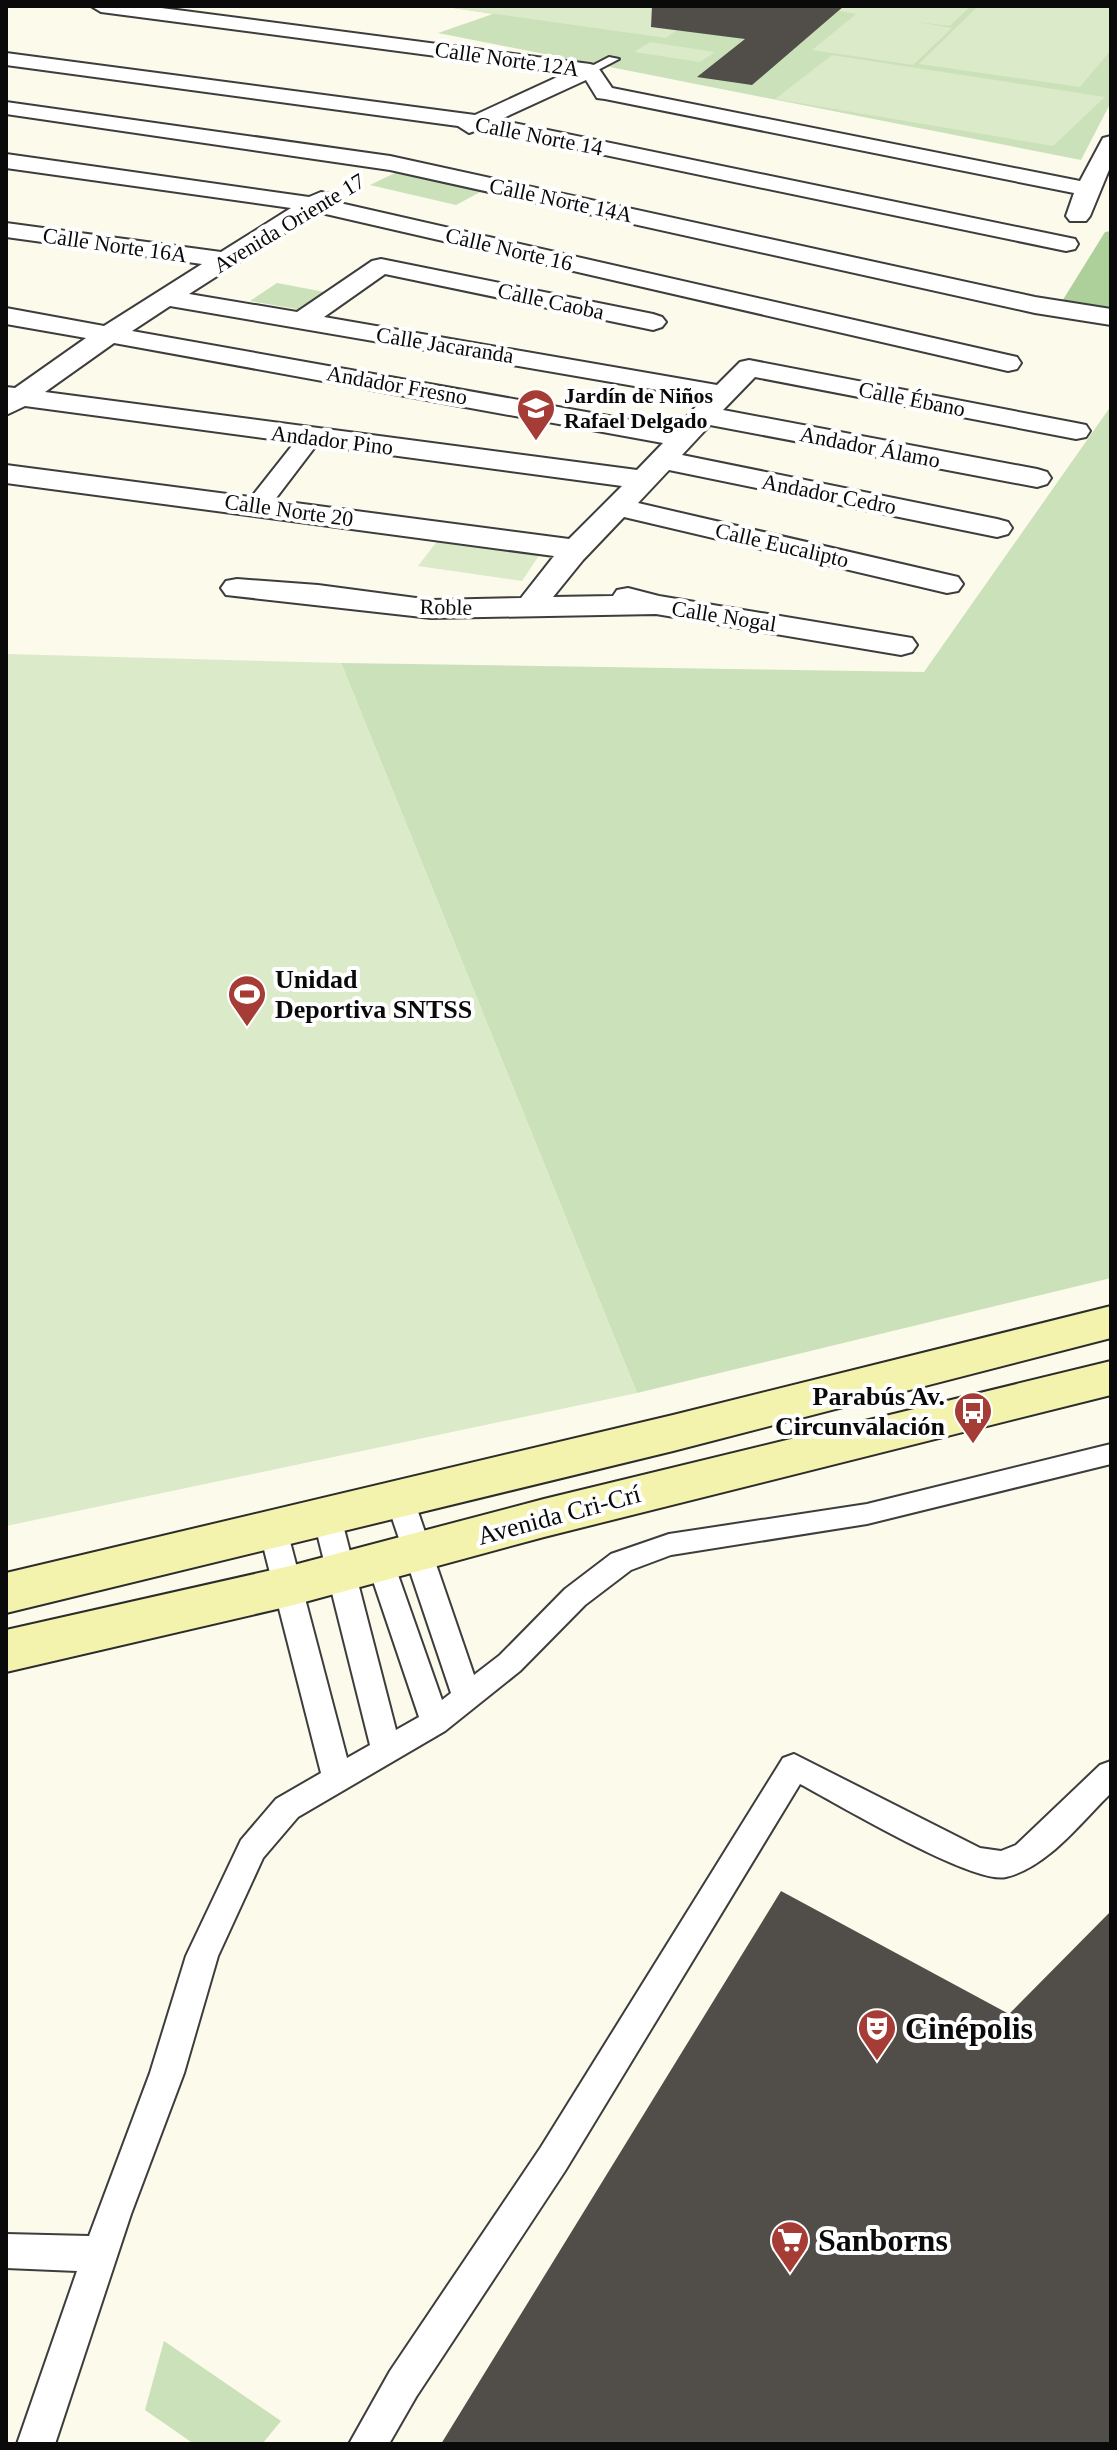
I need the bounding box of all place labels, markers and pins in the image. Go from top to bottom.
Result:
place label: Jardín de Niños Rafael Delgado [564,383,714,433]
school or university icon: Jardín de Niños Rafael Delgado [515,387,557,442]
place label: Unidad Deportiva SNTSS [275,965,472,1024]
sports icon: Unidad Deportiva SNTSS [226,973,268,1028]
place label: Parabús Av. Circunvalación [775,1382,946,1441]
bus stop icon: Parabús Av. Circunvalación [952,1390,994,1445]
theatre icon: Cinépolis [856,2007,898,2062]
place label: Cinépolis [905,2010,1033,2046]
supermarket icon: Sanborns [769,2219,811,2274]
place label: Sanborns [818,2222,948,2258]

